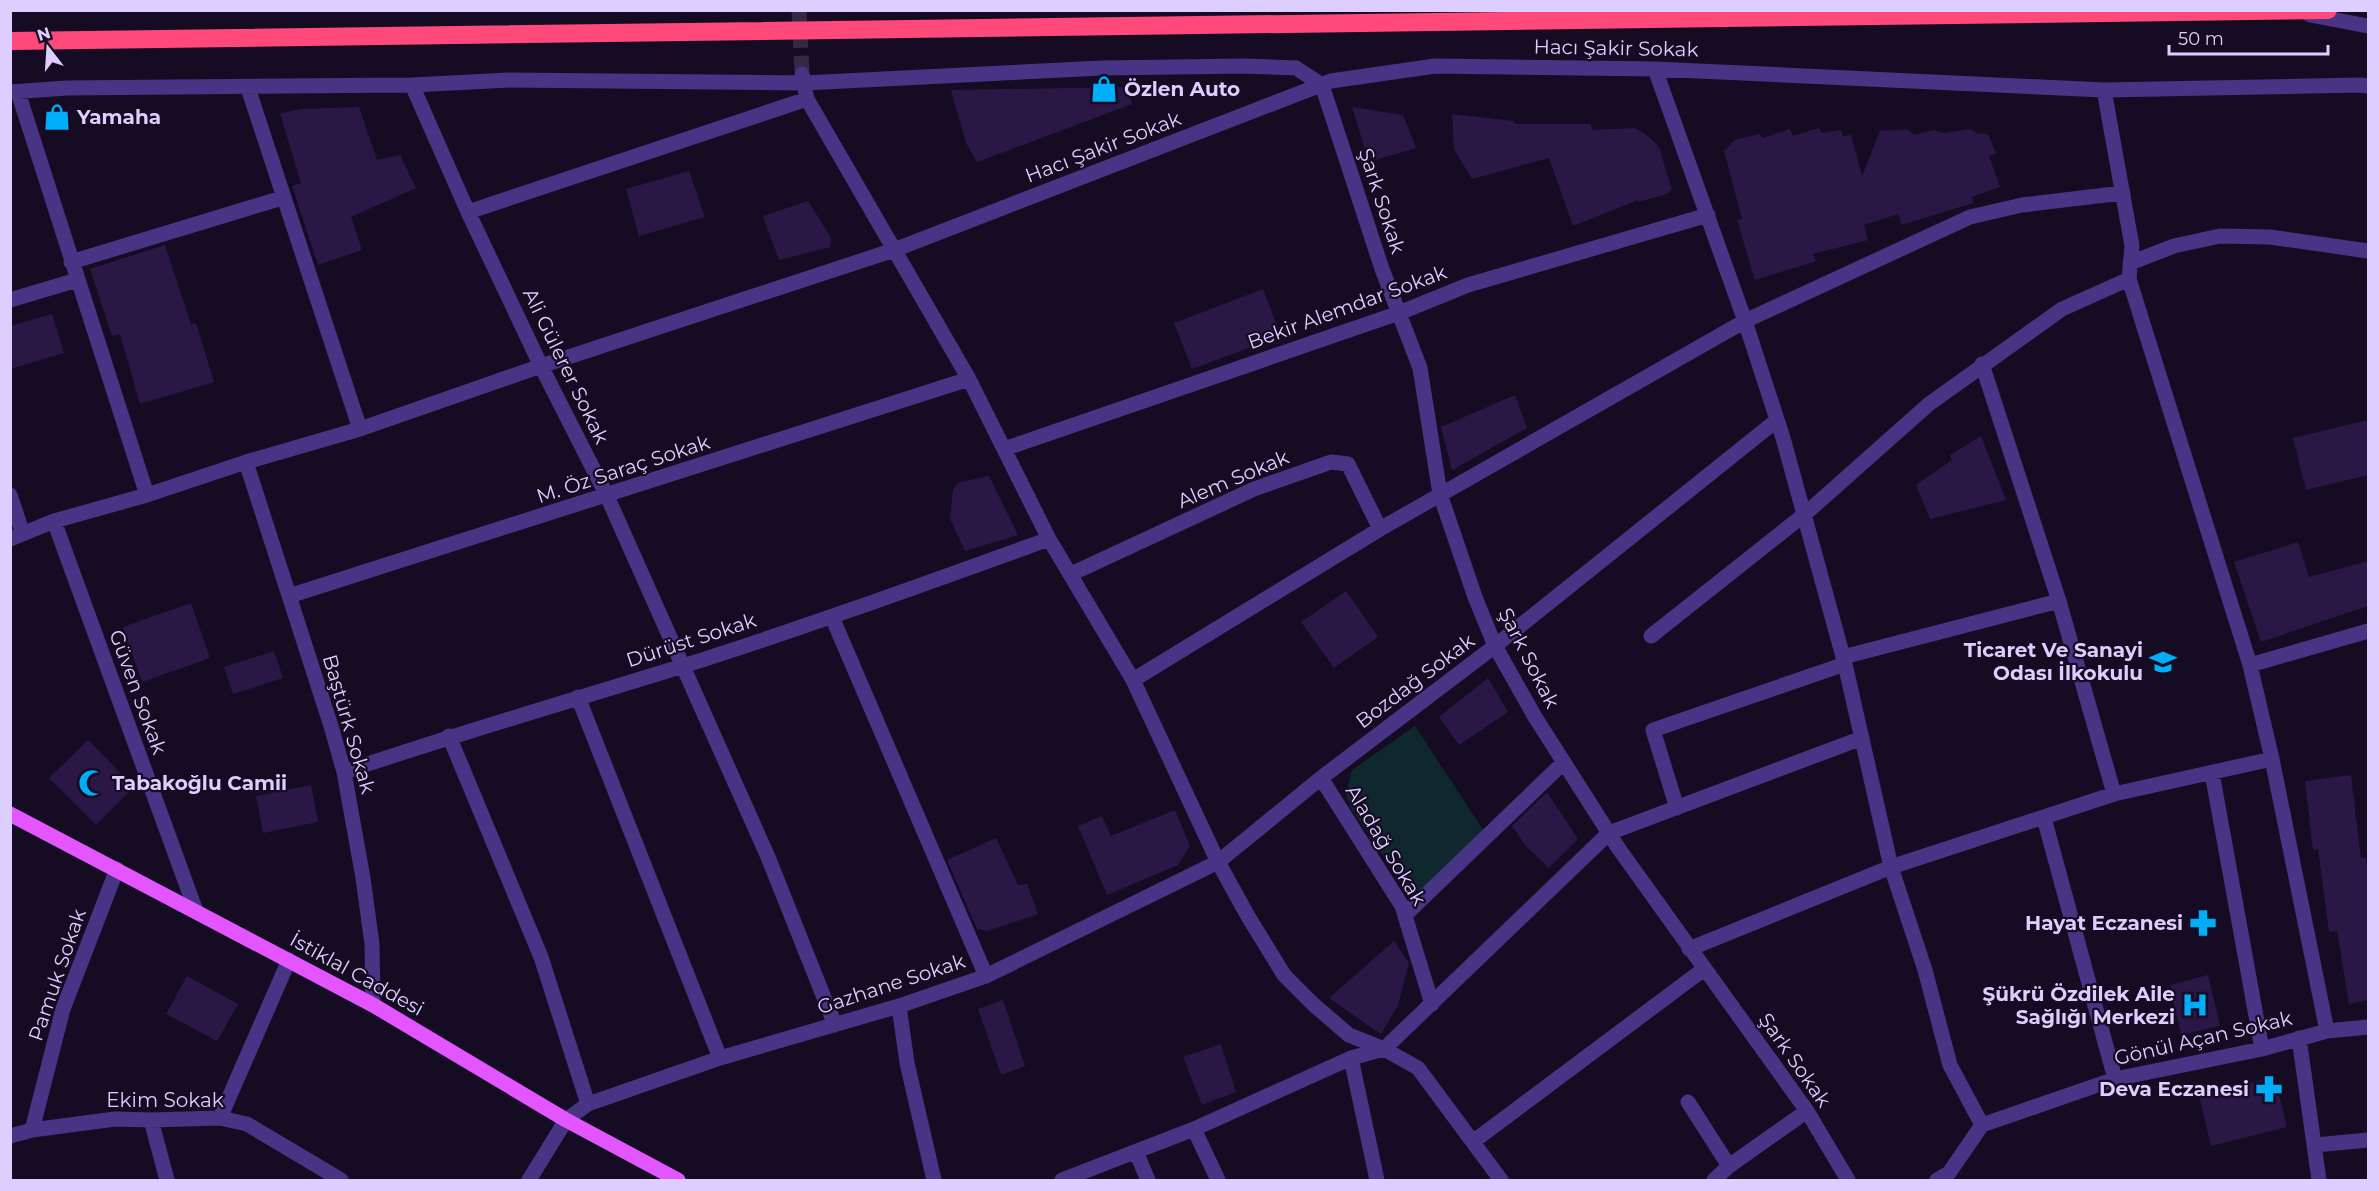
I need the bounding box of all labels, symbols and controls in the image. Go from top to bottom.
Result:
north arrow [18,18,78,78]
scale bar [2169,18,2328,56]
text: N [35,23,53,45]
text: 50 m [2178,28,2224,50]
street label: Hacı Şakir Sokak [1533,35,1699,61]
shop icon: Özlen Auto [1089,74,1119,104]
place label: Özlen Auto [1124,77,1240,101]
shop icon: Yamaha [42,102,72,132]
place label: Yamaha [76,105,161,129]
street label: Hacı Şakir Sokak [1022,106,1184,188]
street label: Şark Sokak [1354,145,1410,257]
street label: Bekir Alemdar Sokak [1244,260,1450,354]
street label: Ali Gülerer Sokak [518,284,614,448]
street label: M. Öz Saraç Sokak [533,430,713,508]
street label: Alem Sokak [1174,445,1292,513]
street label: Şark Sokak [1493,604,1565,712]
street label: Dürüst Sokak [623,608,759,672]
street label: Güven Sokak [104,627,172,758]
street label: Bozdağ Sokak [1351,629,1479,733]
place label: Ticaret Ve Sanayi Odası İlkokulu [1964,638,2143,685]
school or university icon: Ticaret Ve Sanayi Odası İlkokulu [2148,647,2178,677]
street label: Baştürk Sokak [318,652,380,796]
mosque icon: Tabakoğlu Camii [77,768,107,798]
place label: Tabakoğlu Camii [112,771,287,795]
street label: Aladağ Sokak [1341,780,1431,910]
street label: Pamuk Sokak [23,906,91,1044]
pharmacy icon: Hayat Eczanesi [2188,908,2218,938]
place label: Hayat Eczanesi [2025,911,2183,935]
street label: İstiklal Caddesi [286,927,428,1021]
street label: Gazhane Sokak [814,949,968,1019]
place label: Şükrü Özdilek Aile Sağlığı Merkezi [1983,982,2175,1029]
hospital icon: Şükrü Özdilek Aile Sağlığı Merkezi [2180,990,2210,1020]
street label: Gönül Açan Sokak [2112,1006,2294,1070]
street label: Şark Sokak [1754,1008,1836,1112]
pharmacy icon: Deva Eczanesi [2254,1074,2284,1104]
place label: Deva Eczanesi [2099,1077,2249,1101]
street label: Ekim Sokak [106,1088,224,1112]

